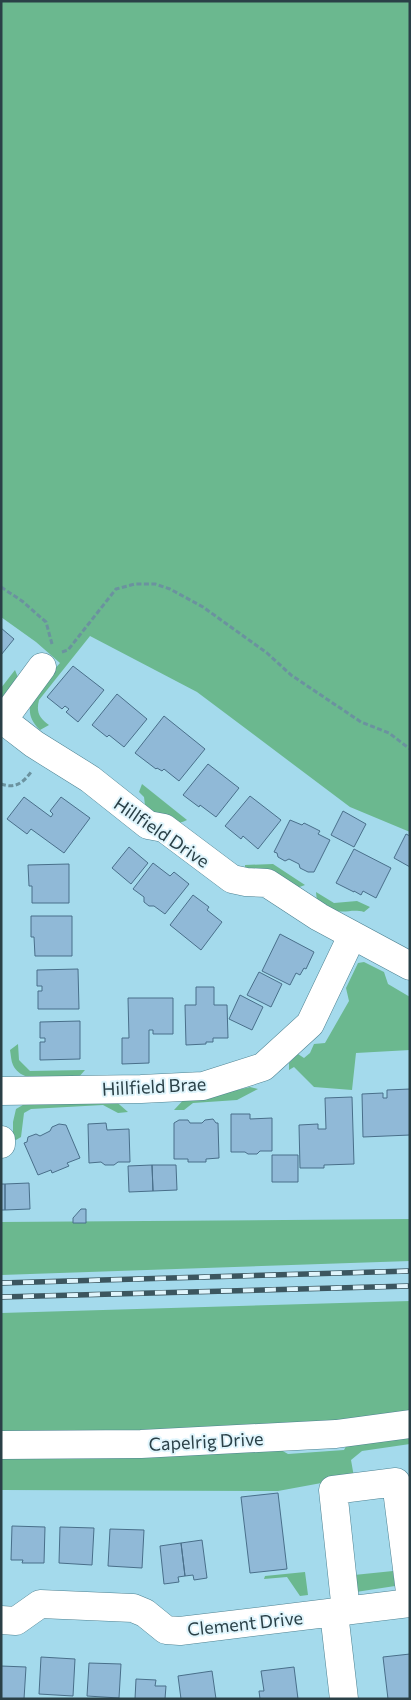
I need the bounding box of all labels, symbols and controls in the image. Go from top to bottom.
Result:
street label: Hillfield Drive [110,792,214,872]
street label: Hillfield Brae [101,1072,207,1100]
street label: Capelrig Drive [148,1427,264,1455]
street label: Clement Drive [186,1606,304,1640]

